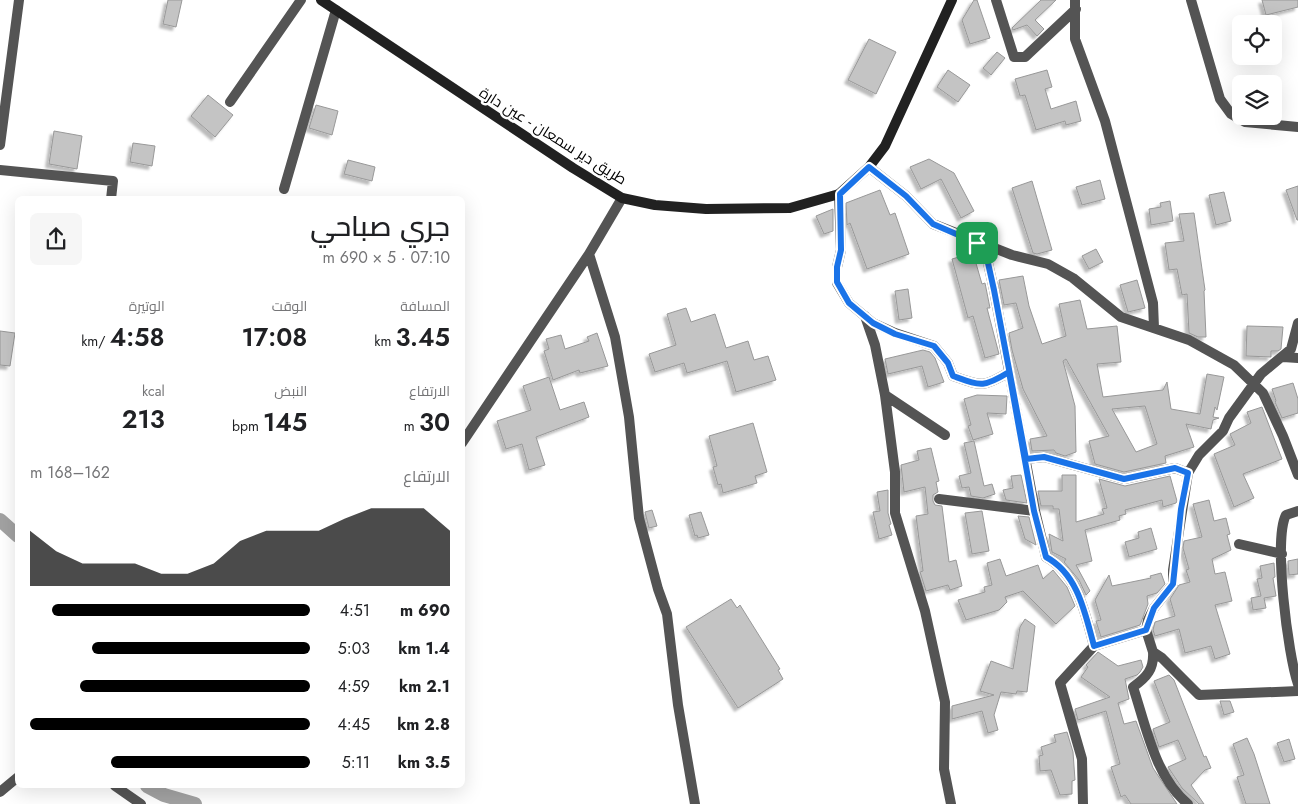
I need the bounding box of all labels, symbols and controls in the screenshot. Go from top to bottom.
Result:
map controls [1232,15,1282,125]
button: locate [1232,15,1282,65]
button: layers [1232,75,1282,125]
street label: طريق دير سمعان - عين دارة [475,82,631,190]
text: جري صباحي [310,206,450,247]
button: share [30,213,82,265]
pin [956,222,998,264]
icon: arrive [963,229,991,257]
text: 07:10 · 5 × 690 m [322,246,450,269]
text: الوتيرة [129,296,165,316]
text: الوقت [272,296,307,316]
text: المسافة [400,296,450,316]
text: 4:58 [110,319,165,355]
text: 17:08 [242,319,307,355]
text: 3.45 [396,319,450,355]
text: /km [81,331,110,351]
text: km [374,331,396,351]
text: kcal [142,381,165,401]
text: النبض [274,381,307,401]
text: الارتفاع [409,381,450,401]
text: 213 [122,401,165,437]
text: 145 [263,404,307,440]
text: 30 [419,404,450,440]
text: bpm [232,416,263,436]
text: m [404,416,419,436]
text: 162–168 m [30,461,110,484]
text: الارتفاع [403,465,450,488]
text: 4:51 [340,599,370,622]
text: 690 m [400,599,450,622]
text: 5:03 [338,637,370,660]
text: 1.4 km [398,637,450,660]
text: 4:59 [338,675,370,698]
text: 2.1 km [399,675,450,698]
text: 4:45 [338,713,370,736]
text: 2.8 km [397,713,450,736]
text: 5:11 [342,751,370,774]
text: 3.5 km [398,751,450,774]

